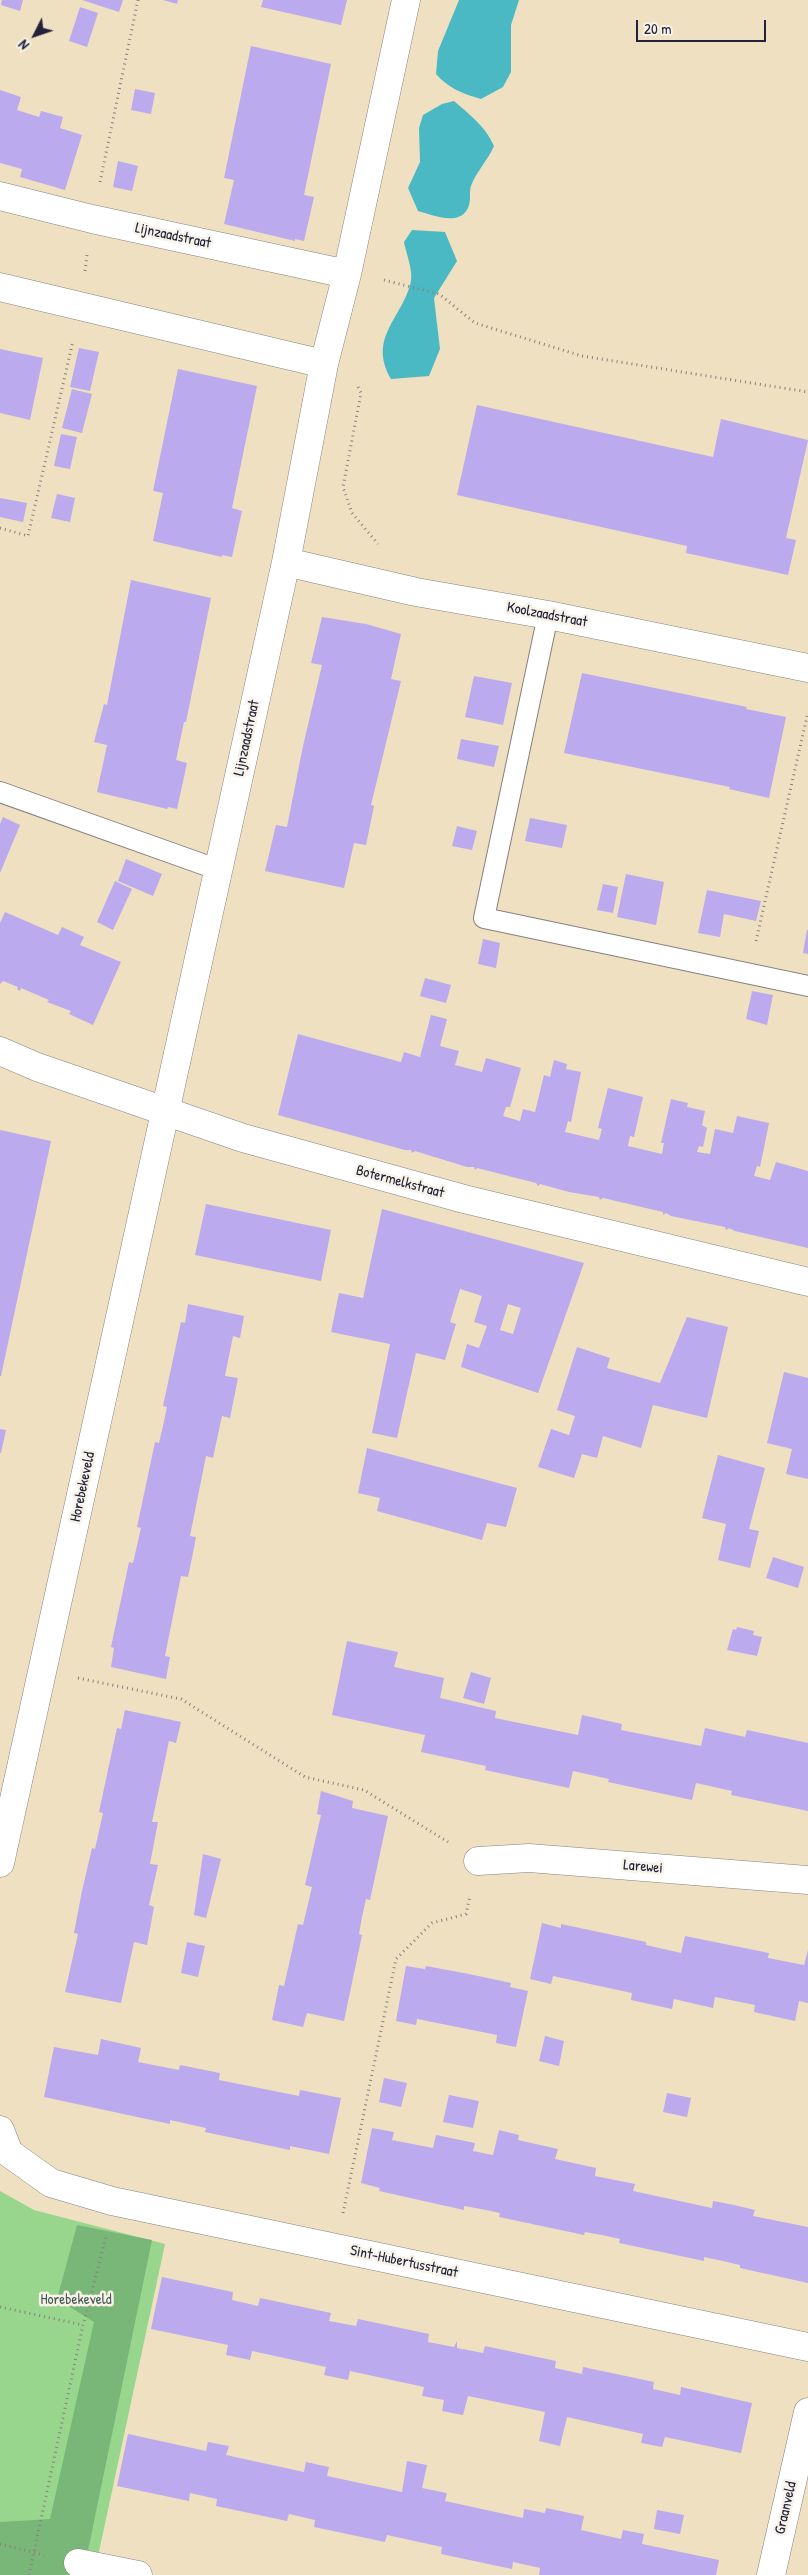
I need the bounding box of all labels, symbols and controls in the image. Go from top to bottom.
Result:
north arrow [10,10,60,60]
scale bar [638,10,768,42]
text: 20 m [644,18,671,39]
text: N [14,36,33,54]
street label: Lijnzaadstraat [134,219,212,253]
street label: Koolzaadstraat [505,598,589,632]
street label: Lijnzaadstraat [230,699,264,777]
street label: Botermelkstraat [354,1162,446,1202]
street label: Horebekeveld [67,1450,99,1524]
street label: Larewei [623,1856,663,1878]
street label: Sint-Hubertusstraat [348,2242,460,2282]
park label: Horebekeveld [41,2291,111,2309]
street label: Graanveld [771,2480,801,2536]

